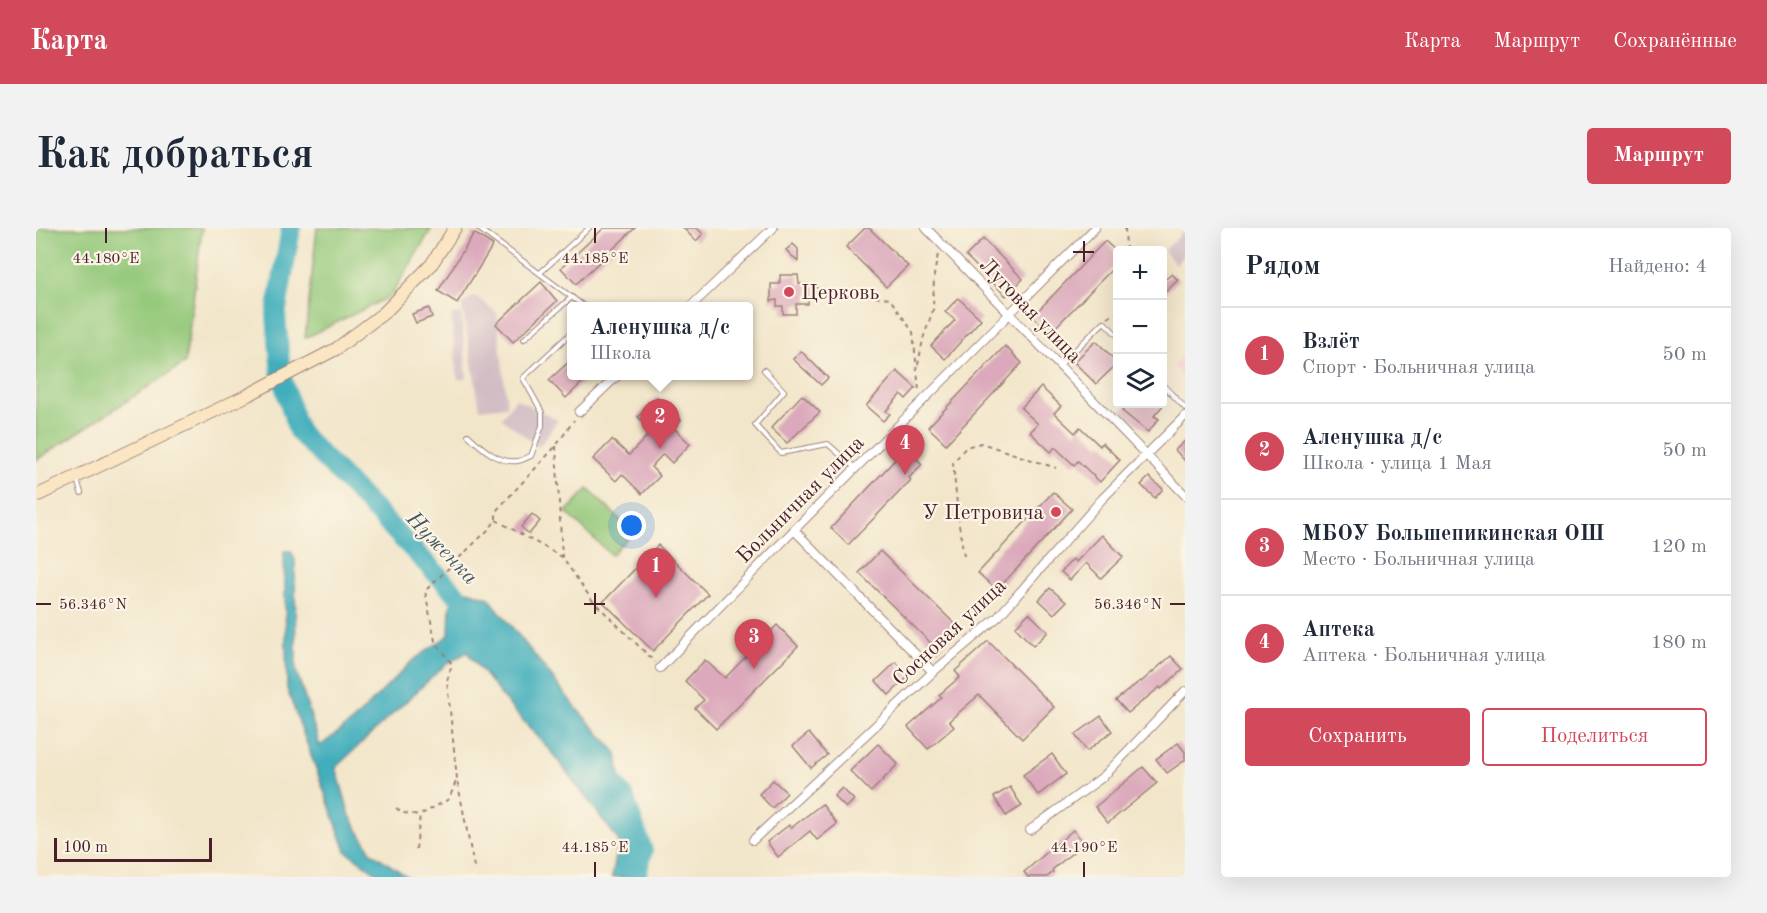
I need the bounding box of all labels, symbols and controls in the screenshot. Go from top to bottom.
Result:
text: Карта [30,28,108,56]
text: Карта [1404,31,1461,52]
text: Маршрут [1494,31,1580,52]
text: Сохранённые [1613,31,1737,52]
button: Маршрут [1587,128,1731,184]
text: Как добраться [36,135,313,177]
map controls [1113,246,1167,408]
button: + [1113,246,1167,300]
text: 44.180°E [73,252,139,267]
text: 44.185°E [562,252,628,267]
text: Рядом [1245,254,1320,280]
street label: Луговая улица [975,255,1085,368]
text: Найдено: 4 [1608,257,1707,277]
place label: Церковь [801,283,879,304]
marker: Церковь [782,285,796,299]
button: − [1113,300,1167,354]
popup [567,302,753,380]
text: Аленушка д/с [590,317,730,339]
text: Взлёт [1302,331,1360,353]
text: Школа [590,344,652,364]
text: 1 [1259,345,1270,365]
text: 50 m [1662,345,1707,365]
button: layers [1113,354,1167,408]
text: Спорт · Больничная улица [1302,358,1535,378]
pin: 2 [640,400,680,449]
pin: 4 [886,426,924,475]
text: Аленушка д/с [1302,427,1443,449]
street label: Больничная улица [733,432,869,568]
text: 2 [1259,441,1270,461]
text: 50 m [1662,441,1707,461]
text: Школа · улица 1 Мая [1302,454,1492,474]
place label: У Петровича [922,503,1044,524]
marker: У Петровича [1049,505,1063,519]
water label: Нуженка [401,507,482,589]
your location [617,511,646,540]
text: МБОУ Большепикинская ОШ [1302,523,1605,545]
text: 3 [1259,537,1270,557]
text: 120 m [1651,537,1707,557]
pin: 1 [636,548,676,598]
text: Место · Больничная улица [1302,550,1535,570]
street label: Сосновая улица [889,575,1011,691]
text: 56.346°N [59,598,127,613]
text: 56.346°N [1094,598,1162,613]
text: Аптека [1302,619,1375,641]
pin: 3 [734,620,774,669]
text: 4 [1259,633,1270,653]
text: 180 m [1651,633,1707,653]
text: Аптека · Больничная улица [1302,646,1546,666]
button: Сохранить [1245,708,1470,766]
button: Поделиться [1482,708,1707,766]
scale bar [54,835,212,862]
text: 100 m [63,840,108,856]
text: 44.185°E [562,841,628,856]
text: 44.190°E [1051,841,1117,856]

